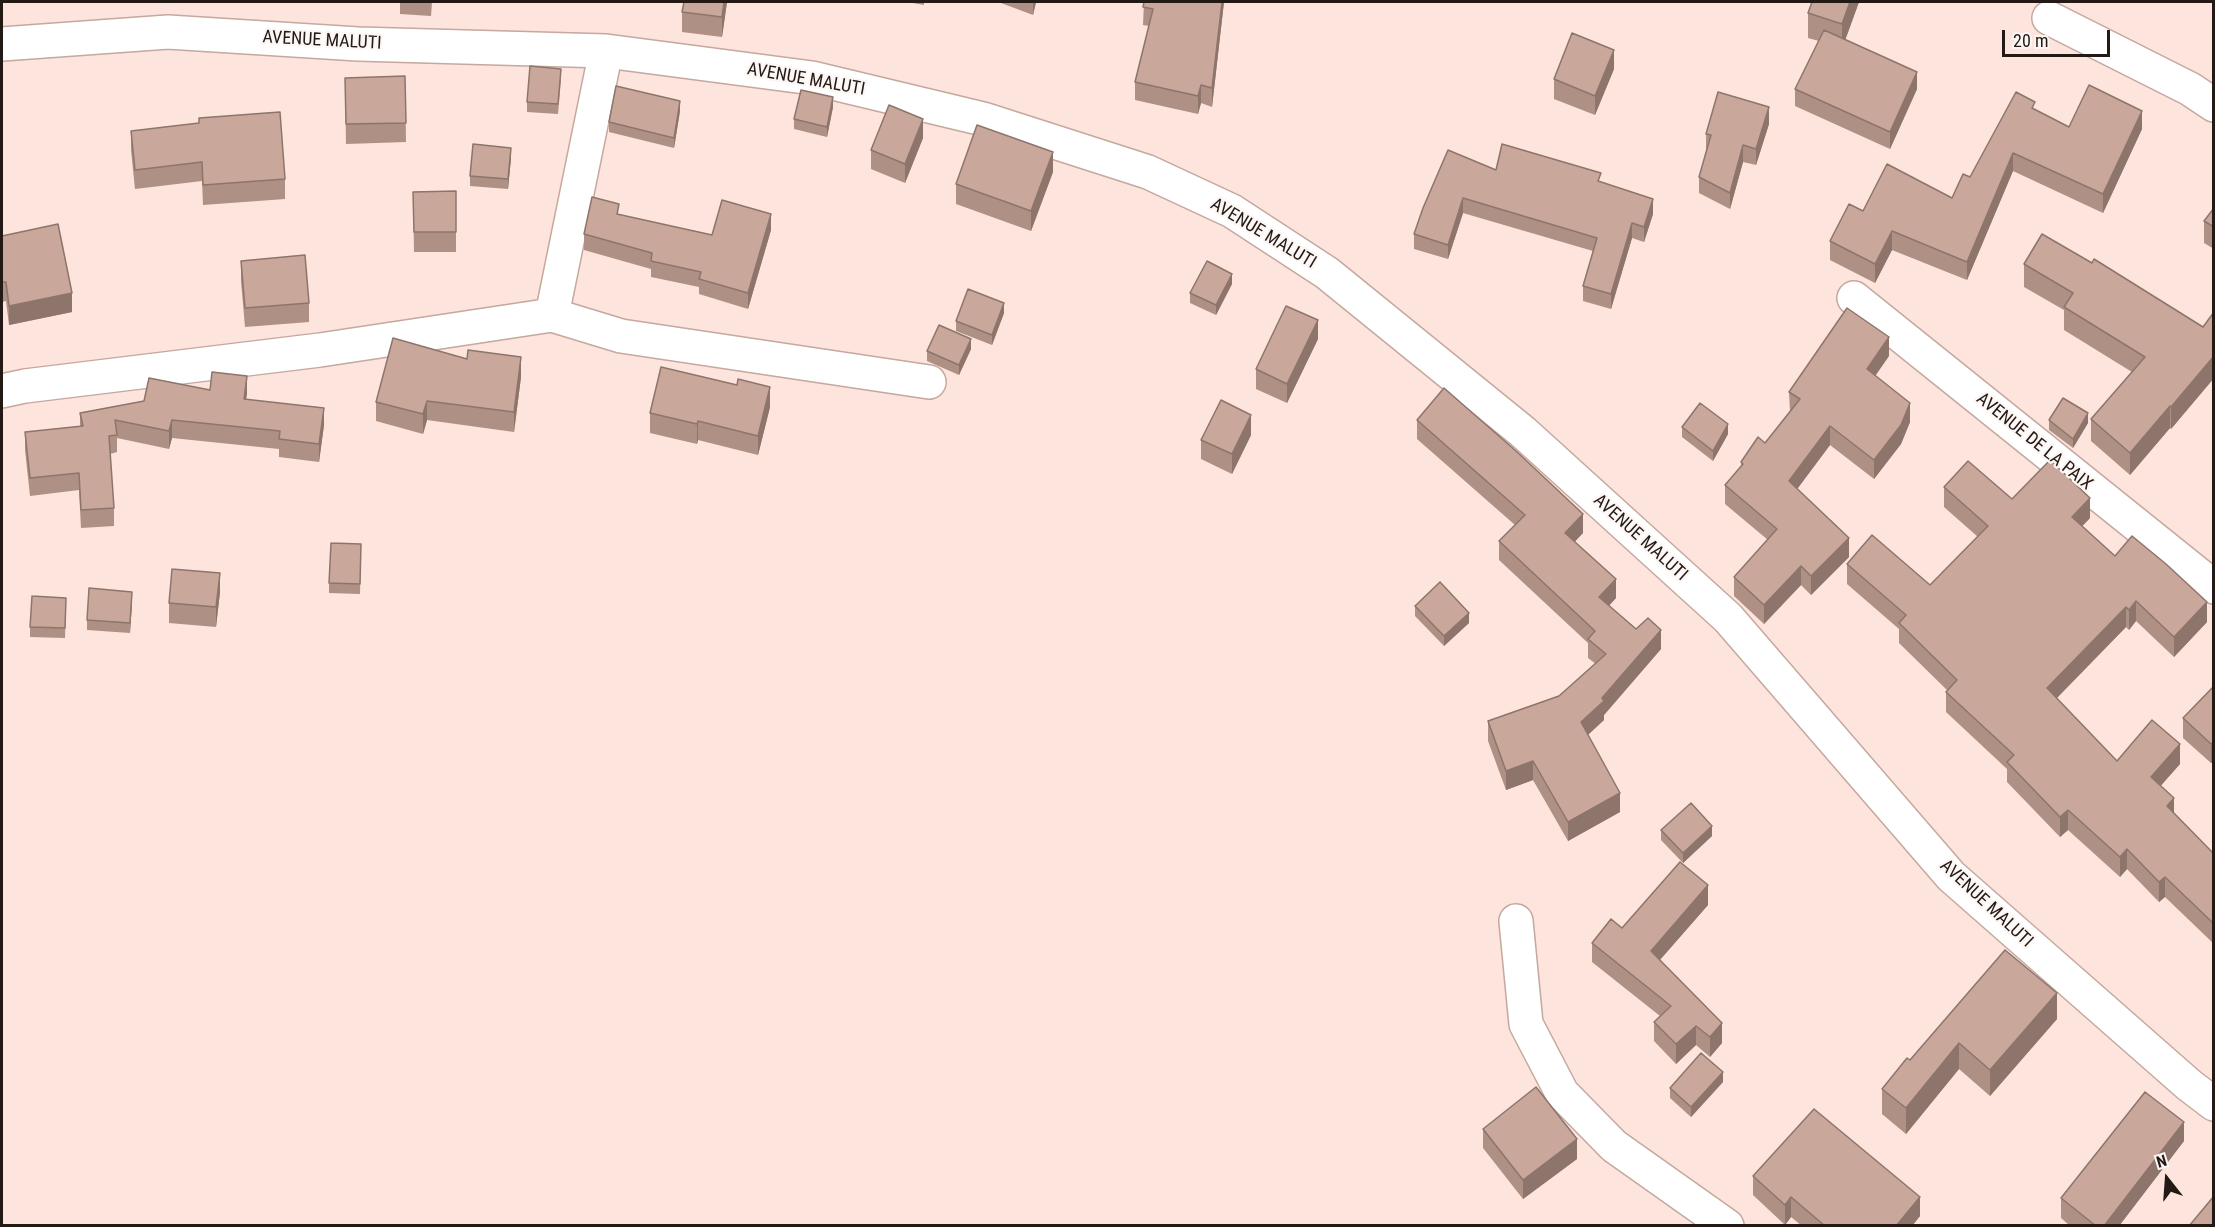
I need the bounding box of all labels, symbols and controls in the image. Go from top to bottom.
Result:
scale bar [2005,18,2113,56]
street label: AVENUE MALUTI [262,27,382,55]
text: 20 m [2013,30,2048,51]
street label: AVENUE MALUTI [745,59,867,101]
street label: AVENUE MALUTI [1206,194,1320,274]
street label: AVENUE DE LA PAIX [1972,389,2096,495]
street label: AVENUE MALUTI [1588,490,1692,586]
street label: AVENUE MALUTI [1935,855,2037,953]
north arrow [2137,1149,2197,1209]
text: N [2154,1151,2169,1172]

